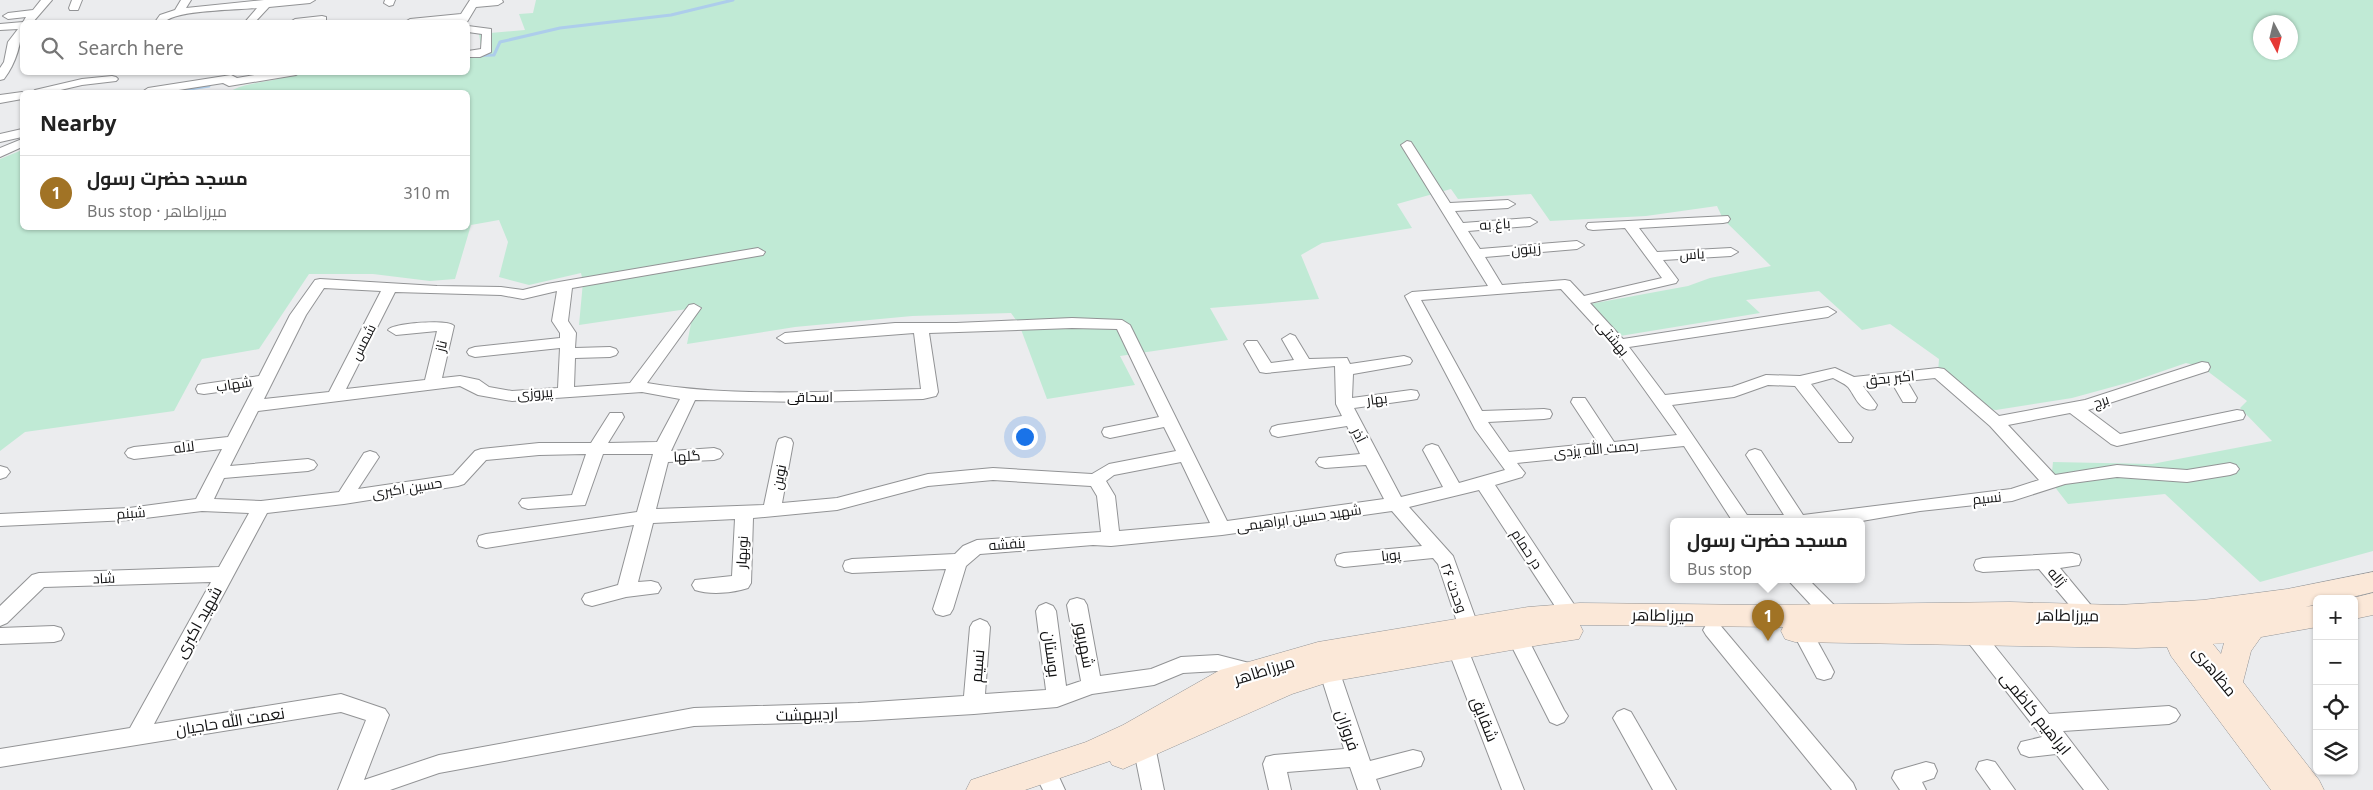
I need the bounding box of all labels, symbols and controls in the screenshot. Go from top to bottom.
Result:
north arrow [2253,15,2298,60]
search box [20,20,470,75]
icon: search [38,34,66,62]
text: Search here [78,35,184,61]
text: Nearby [40,109,116,137]
text: مسجد حضرت رسول [87,165,248,191]
text: 1 [51,182,61,204]
text: 310 m [403,182,450,204]
text: Bus stop · میرزاطاهر [87,200,227,222]
street label: باغ به [1479,213,1511,234]
street label: زيتون [1510,238,1542,259]
street label: یاس [1679,243,1705,264]
street label: بهشتی [1593,316,1634,360]
street label: شمس [345,320,380,363]
street label: ناز [430,338,451,355]
street label: اکبر بحق [1864,365,1915,390]
street label: شهاب [215,371,253,396]
street label: پیروزی [516,382,554,404]
street label: اسحاقی [787,387,833,406]
street label: بهار [1364,388,1388,409]
street label: برج [2090,389,2111,412]
street label: آذر [1347,423,1371,446]
your location [1012,424,1038,450]
street label: رحمت الله یزدی [1553,435,1639,462]
street label: لاله [172,436,196,457]
street label: گلها [673,445,701,466]
street label: نوین [767,463,790,491]
street label: حسین اکبری [371,473,443,502]
street label: نسیم [1971,487,2003,509]
street label: شهید حسین ابراهیمی [1235,499,1363,536]
street label: شبنم [116,502,146,524]
popup [1670,518,1865,583]
street label: در حمام [1507,525,1547,573]
text: مسجد حضرت رسول [1687,527,1848,553]
street label: بنفشه [988,533,1026,554]
street label: نوبهار [731,535,752,570]
street label: پویا [1380,544,1402,566]
text: Bus stop [1687,558,1752,580]
street label: وحدت ۲۶ [1437,560,1472,615]
street label: ژاله [2044,563,2071,590]
street label: شاد [92,568,116,587]
street label: شهید اکبری [169,582,227,662]
map controls [2313,595,2358,775]
button: + [2313,595,2358,640]
pin: 1 [1752,600,1784,641]
street label: میرزاطاهر [1631,603,1694,627]
street label: میرزاطاهر [2036,603,2099,627]
street label: شهریور [1070,619,1100,670]
street label: بوستان [1038,629,1066,679]
button: − [2313,640,2358,685]
street label: مظاهری [2188,641,2242,701]
street label: نسیم [965,648,990,684]
street label: میرزاطاهر [1230,650,1297,690]
street label: ابراهیم کاظمی [1995,667,2076,760]
button: locate [2313,685,2358,730]
street label: شقایق [1466,693,1504,745]
street label: نعمت الله حاجیان [174,702,286,740]
street label: اردیبهشت [775,702,839,726]
street label: فروزان [1331,706,1365,754]
button: layers [2313,730,2358,775]

